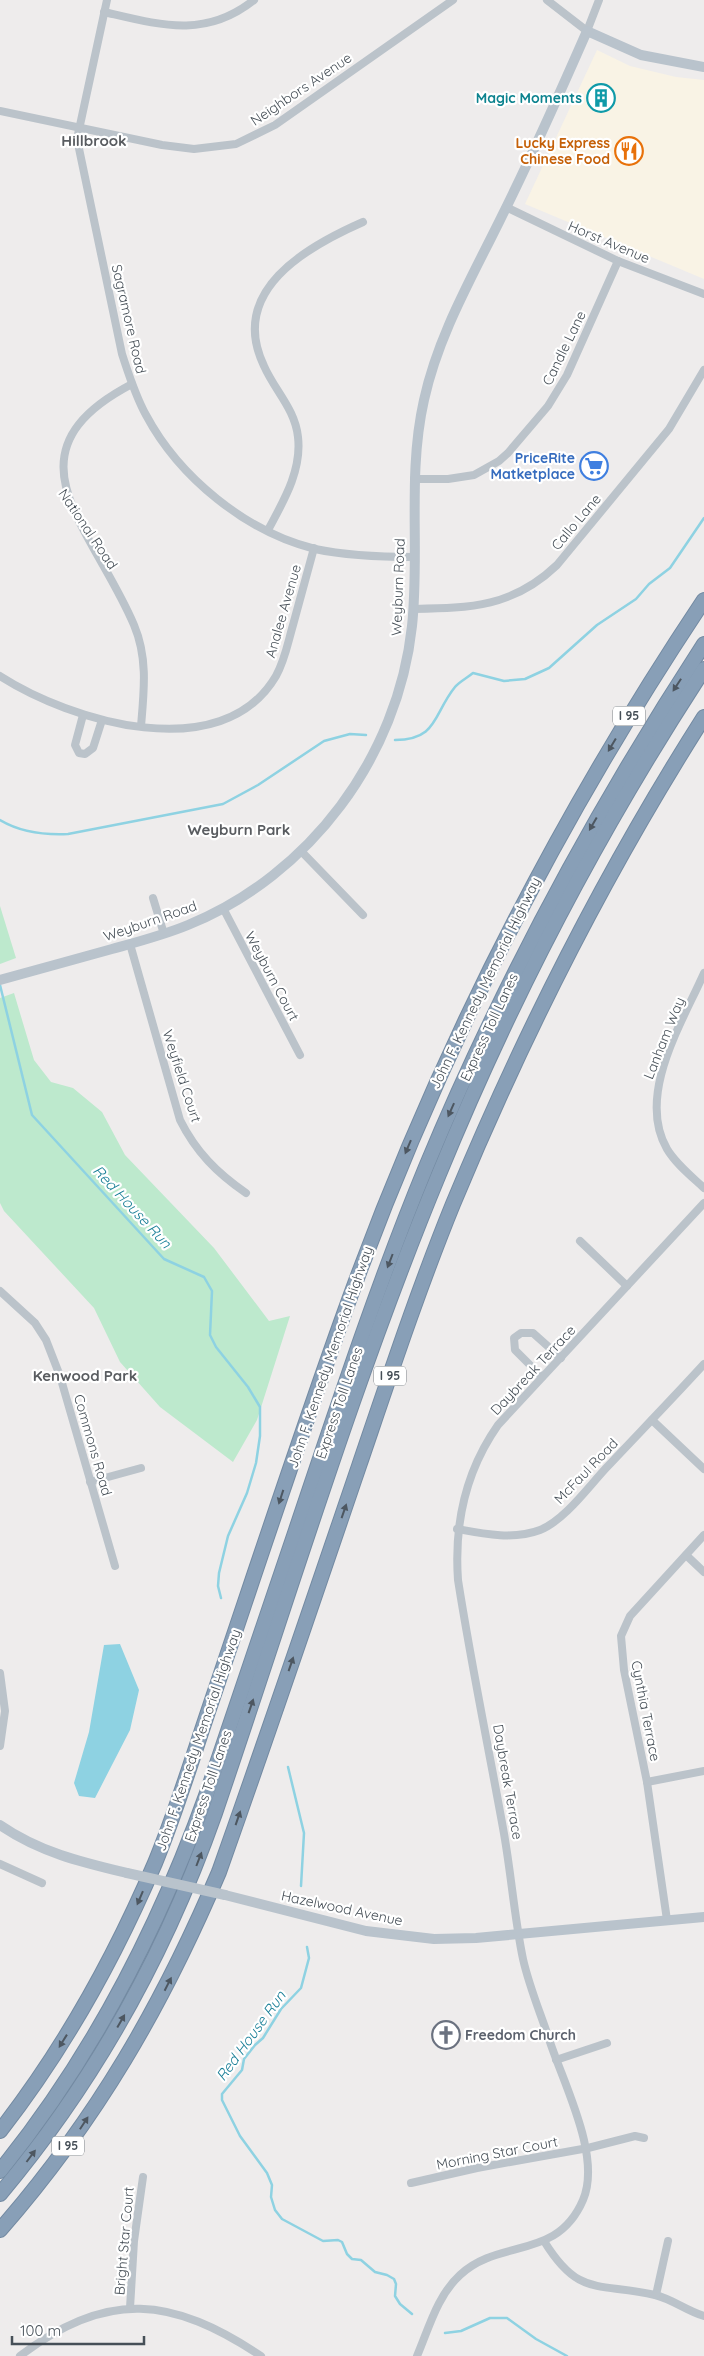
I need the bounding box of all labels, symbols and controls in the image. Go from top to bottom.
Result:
street label: Neighbors Avenue [247,48,355,130]
building icon: Magic Moments [586,83,616,113]
place label: Magic Moments [476,89,582,107]
district label: Hillbrook [61,131,127,150]
place label: Lucky Express Chinese Food [515,134,610,168]
restaurant icon: Lucky Express Chinese Food [614,136,644,166]
street label: Horst Avenue [565,217,653,267]
street label: Sagramore Road [108,263,150,375]
street label: Candle Lane [538,308,590,388]
place label: PriceRite Matketplace [490,449,575,483]
supermarket icon: PriceRite Matketplace [579,451,609,481]
street label: National Road [54,485,122,573]
street label: Callo Lane [547,490,605,554]
street label: Weyburn Road [387,538,409,636]
street label: Analee Avenue [261,562,305,660]
one-way arrow [673,678,682,691]
road number: I 95 [613,706,645,726]
one-way arrow [607,738,616,751]
one-way arrow [589,817,598,830]
district label: Weyburn Park [188,820,290,839]
street label: John F. Kennedy Memorial Highway [426,874,544,1092]
street label: Weyburn Road [101,897,199,945]
street label: Weyburn Court [241,928,303,1024]
street label: Express Toll Lanes [456,970,522,1084]
street label: Lanham Way [639,994,689,1082]
street label: Weyfield Court [159,1028,205,1125]
one-way arrow [446,1103,454,1117]
one-way arrow [404,1140,412,1154]
water label: Red House Run [89,1161,176,1252]
street label: John F. Kennedy Memorial Highway [283,1244,377,1470]
one-way arrow [385,1253,393,1268]
street label: Daybreak Terrace [487,1321,579,1419]
street label: Express Toll Lanes [311,1345,367,1461]
district label: Kenwood Park [33,1366,137,1385]
road number: I 95 [374,1366,406,1385]
street label: Commons Road [70,1392,116,1498]
street label: McFaul Road [550,1434,622,1508]
one-way arrow [277,1490,284,1505]
one-way arrow [341,1503,348,1518]
street label: John F. Kennedy Memorial Highway [151,1627,245,1853]
one-way arrow [288,1657,295,1672]
street label: Cynthia Terrace [627,1659,665,1763]
one-way arrow [248,1698,255,1713]
street label: Daybreak Terrace [489,1723,527,1841]
street label: Express Toll Lanes [180,1728,236,1844]
one-way arrow [234,1810,242,1825]
one-way arrow [196,1852,203,1867]
street label: Hazelwood Avenue [280,1886,404,1930]
one-way arrow [135,1891,143,1905]
one-way arrow [164,1976,172,1991]
water label: Red House Run [212,1987,290,2084]
one-way arrow [116,2015,125,2028]
church icon: Freedom Church [431,2020,461,2050]
place label: Freedom Church [465,2026,576,2044]
one-way arrow [59,2035,68,2048]
one-way arrow [80,2116,89,2130]
street label: Morning Star Court [435,2132,559,2174]
road number: I 95 [52,2136,84,2156]
one-way arrow [25,2150,36,2163]
street label: Bright Star Court [110,2186,138,2296]
scale bar [12,2314,145,2346]
text: 100 m [20,2321,61,2340]

